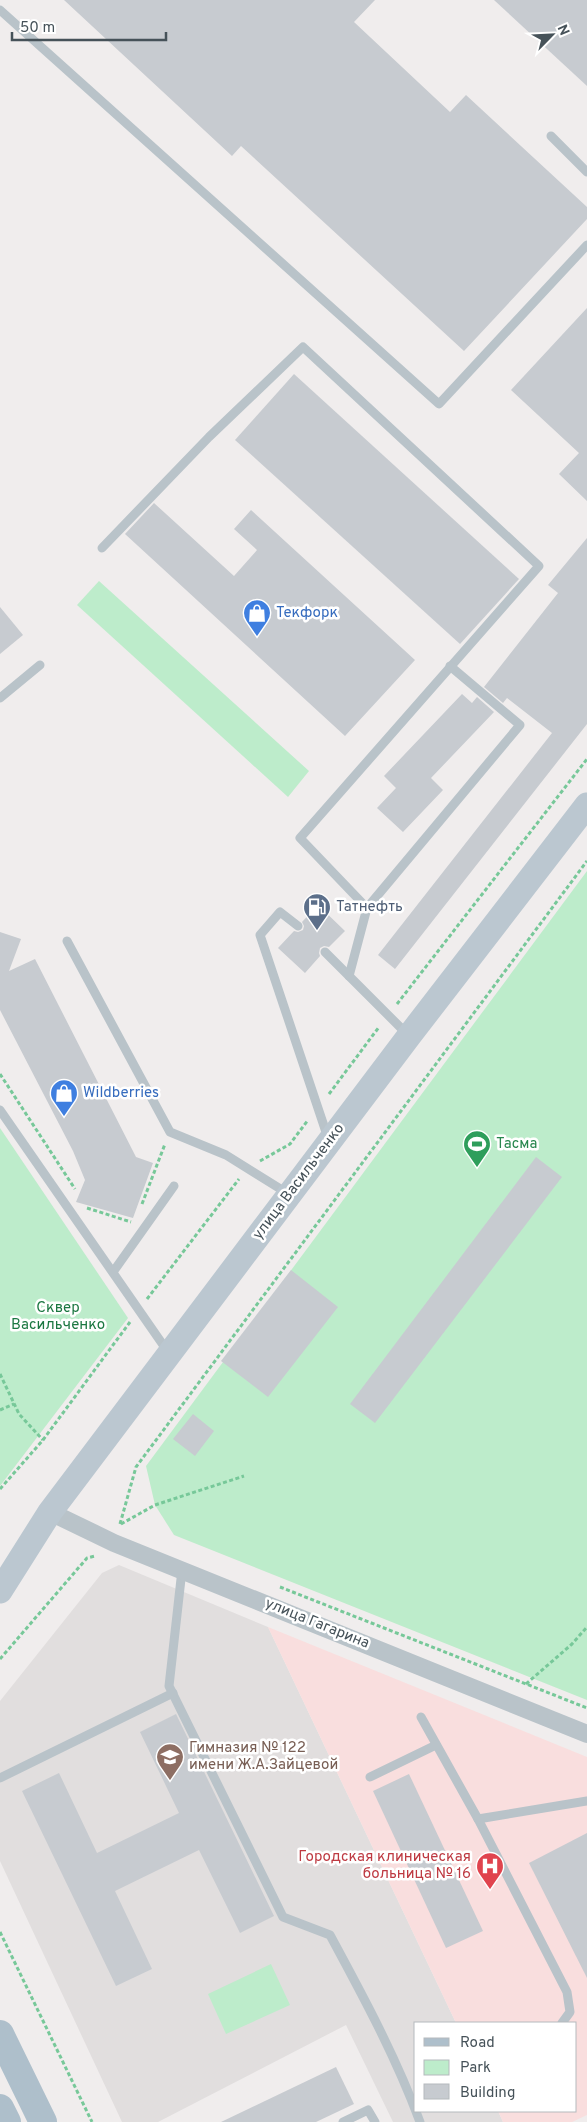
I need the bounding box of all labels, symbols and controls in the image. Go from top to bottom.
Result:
scale bar [12,10,166,42]
north arrow [527,10,577,60]
text: 50 m [20,19,55,38]
text: N [553,22,572,38]
shop icon: Текфорк [242,598,272,637]
place label: Текфорк [276,604,338,623]
fuel station icon: Татнефть [302,892,332,931]
place label: Татнефть [336,898,403,917]
shop icon: Wildberries [49,1078,79,1117]
place label: Wildberries [83,1084,159,1103]
street label: улица Васильченко [249,1120,349,1244]
sports icon: Тасма [462,1129,492,1168]
place label: Тасма [496,1135,537,1154]
park label: Сквер Васильченко [11,1299,105,1335]
street label: улица Гагарина [262,1594,372,1654]
place label: Гимназия № 122 имени Ж.А.Зайцевой [189,1739,338,1775]
school or university icon: Гимназия № 122 имени Ж.А.Зайцевой [155,1742,185,1781]
place label: Городская клиническая больница № 16 [298,1848,471,1884]
hospital icon: Городская клиническая больница № 16 [475,1851,505,1890]
legend [414,2022,577,2112]
text: Road [460,2034,495,2053]
text: Park [460,2059,491,2078]
text: Building [460,2084,515,2103]

